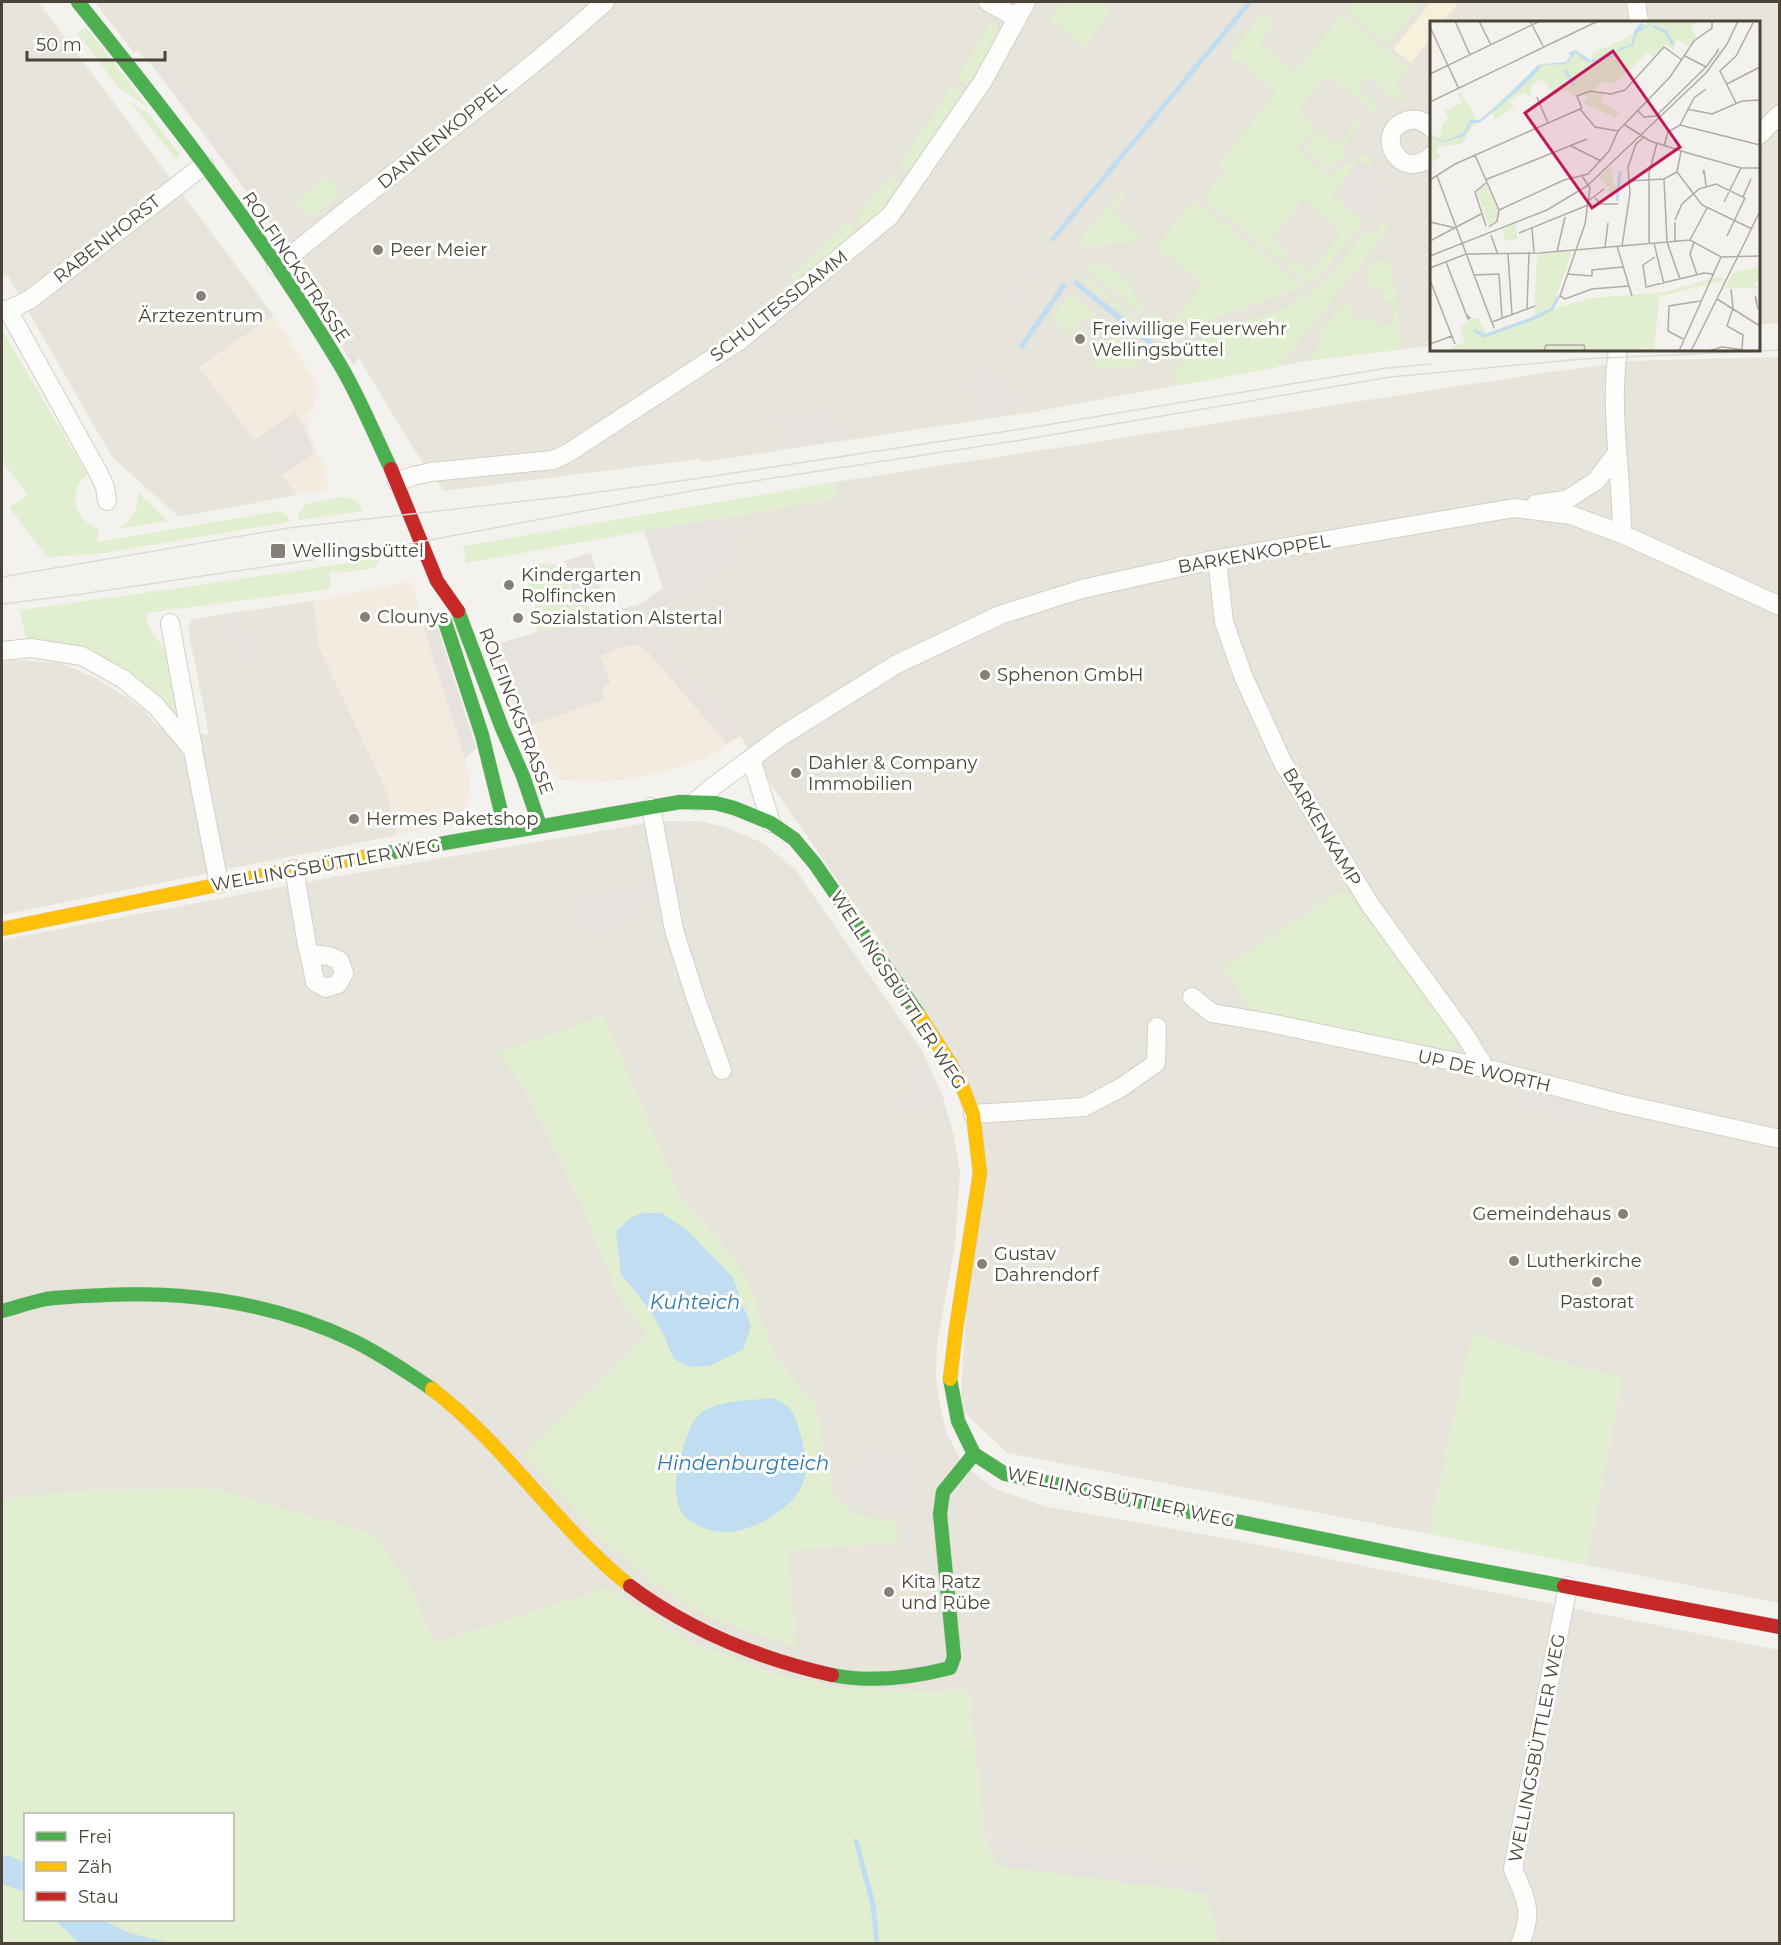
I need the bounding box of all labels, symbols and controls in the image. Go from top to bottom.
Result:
inset map [1430,21,1760,351]
scale bar [27,24,165,62]
text: 50 m [36,34,82,56]
street label: DANNENKOPPEL [373,76,511,194]
street label: ROLFINCKSTRASSE [237,188,355,346]
street label: RABENHORST [49,190,166,288]
place label: Peer Meier [390,239,487,261]
marker: Peer Meier [371,243,385,257]
street label: SCHULTESSDAMM [706,245,852,367]
marker: Ärztezentrum [194,289,208,303]
place label: Ärztezentrum [139,305,263,327]
place label: Freiwillige Feuerwehr Wellingsbüttel [1092,318,1287,361]
marker: Freiwillige Feuerwehr Wellingsbüttel [1073,332,1087,346]
street label: BARKENKOPPEL [1176,530,1332,578]
place label: Wellingsbüttel [292,540,424,562]
marker: Wellingsbüttel [269,542,287,560]
place label: Kindergarten Rolfincken [521,564,641,607]
marker: Kindergarten Rolfincken [502,578,516,592]
place label: Clounys [377,606,448,628]
place label: Sozialstation Alstertal [530,607,723,629]
marker: Clounys [358,610,372,624]
marker: Sozialstation Alstertal [511,611,525,625]
street label: ROLFINCKSTRASSE [474,625,558,797]
place label: Sphenon GmbH [997,664,1144,686]
marker: Sphenon GmbH [978,668,992,682]
place label: Dahler & Company Immobilien [808,752,977,795]
street label: BARKENKAMP [1278,764,1366,890]
marker: Dahler & Company Immobilien [789,766,803,780]
place label: Hermes Paketshop [366,808,538,830]
marker: Hermes Paketshop [347,812,361,826]
street label: WELLINGSBÜTTLER WEG [210,834,442,896]
street label: WELLINGSBÜTTLER WEG [825,887,971,1093]
street label: UP DE WORTH [1415,1045,1553,1097]
place label: Gemeindehaus [1472,1203,1611,1225]
marker: Gemeindehaus [1616,1207,1630,1221]
place label: Gustav Dahrendorf [994,1243,1099,1286]
place label: Lutherkirche [1526,1250,1642,1272]
marker: Lutherkirche [1507,1254,1521,1268]
marker: Gustav Dahrendorf [975,1257,989,1271]
marker: Pastorat [1590,1275,1604,1289]
water label: Kuhteich [650,1290,740,1314]
place label: Pastorat [1560,1291,1634,1313]
water label: Hindenburgteich [657,1451,829,1475]
street label: WELLINGSBÜTTLER WEG [1005,1462,1237,1532]
place label: Kita Ratz und Rübe [901,1571,990,1614]
marker: Kita Ratz und Rübe [882,1585,896,1599]
street label: WELLINGSBÜTTLER WEG [1504,1632,1570,1864]
legend [24,1813,234,1921]
text: Frei [78,1826,112,1848]
text: Zäh [78,1856,113,1878]
text: Stau [78,1886,119,1908]

